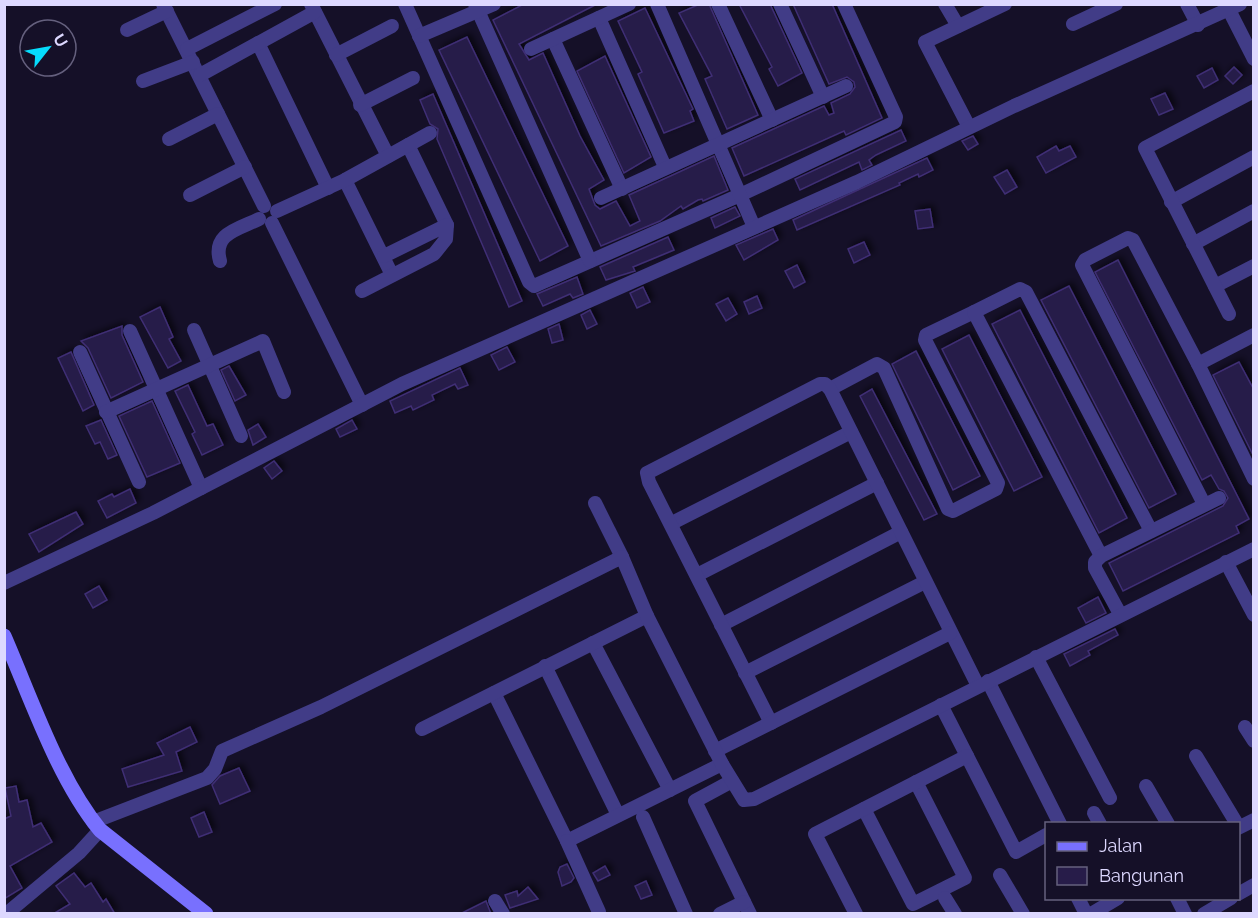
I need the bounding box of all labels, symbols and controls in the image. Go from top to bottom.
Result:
north arrow [18,18,78,78]
text: U [49,30,72,51]
legend [1045,822,1240,900]
text: Jalan [1099,835,1143,856]
text: Bangunan [1099,865,1184,886]

